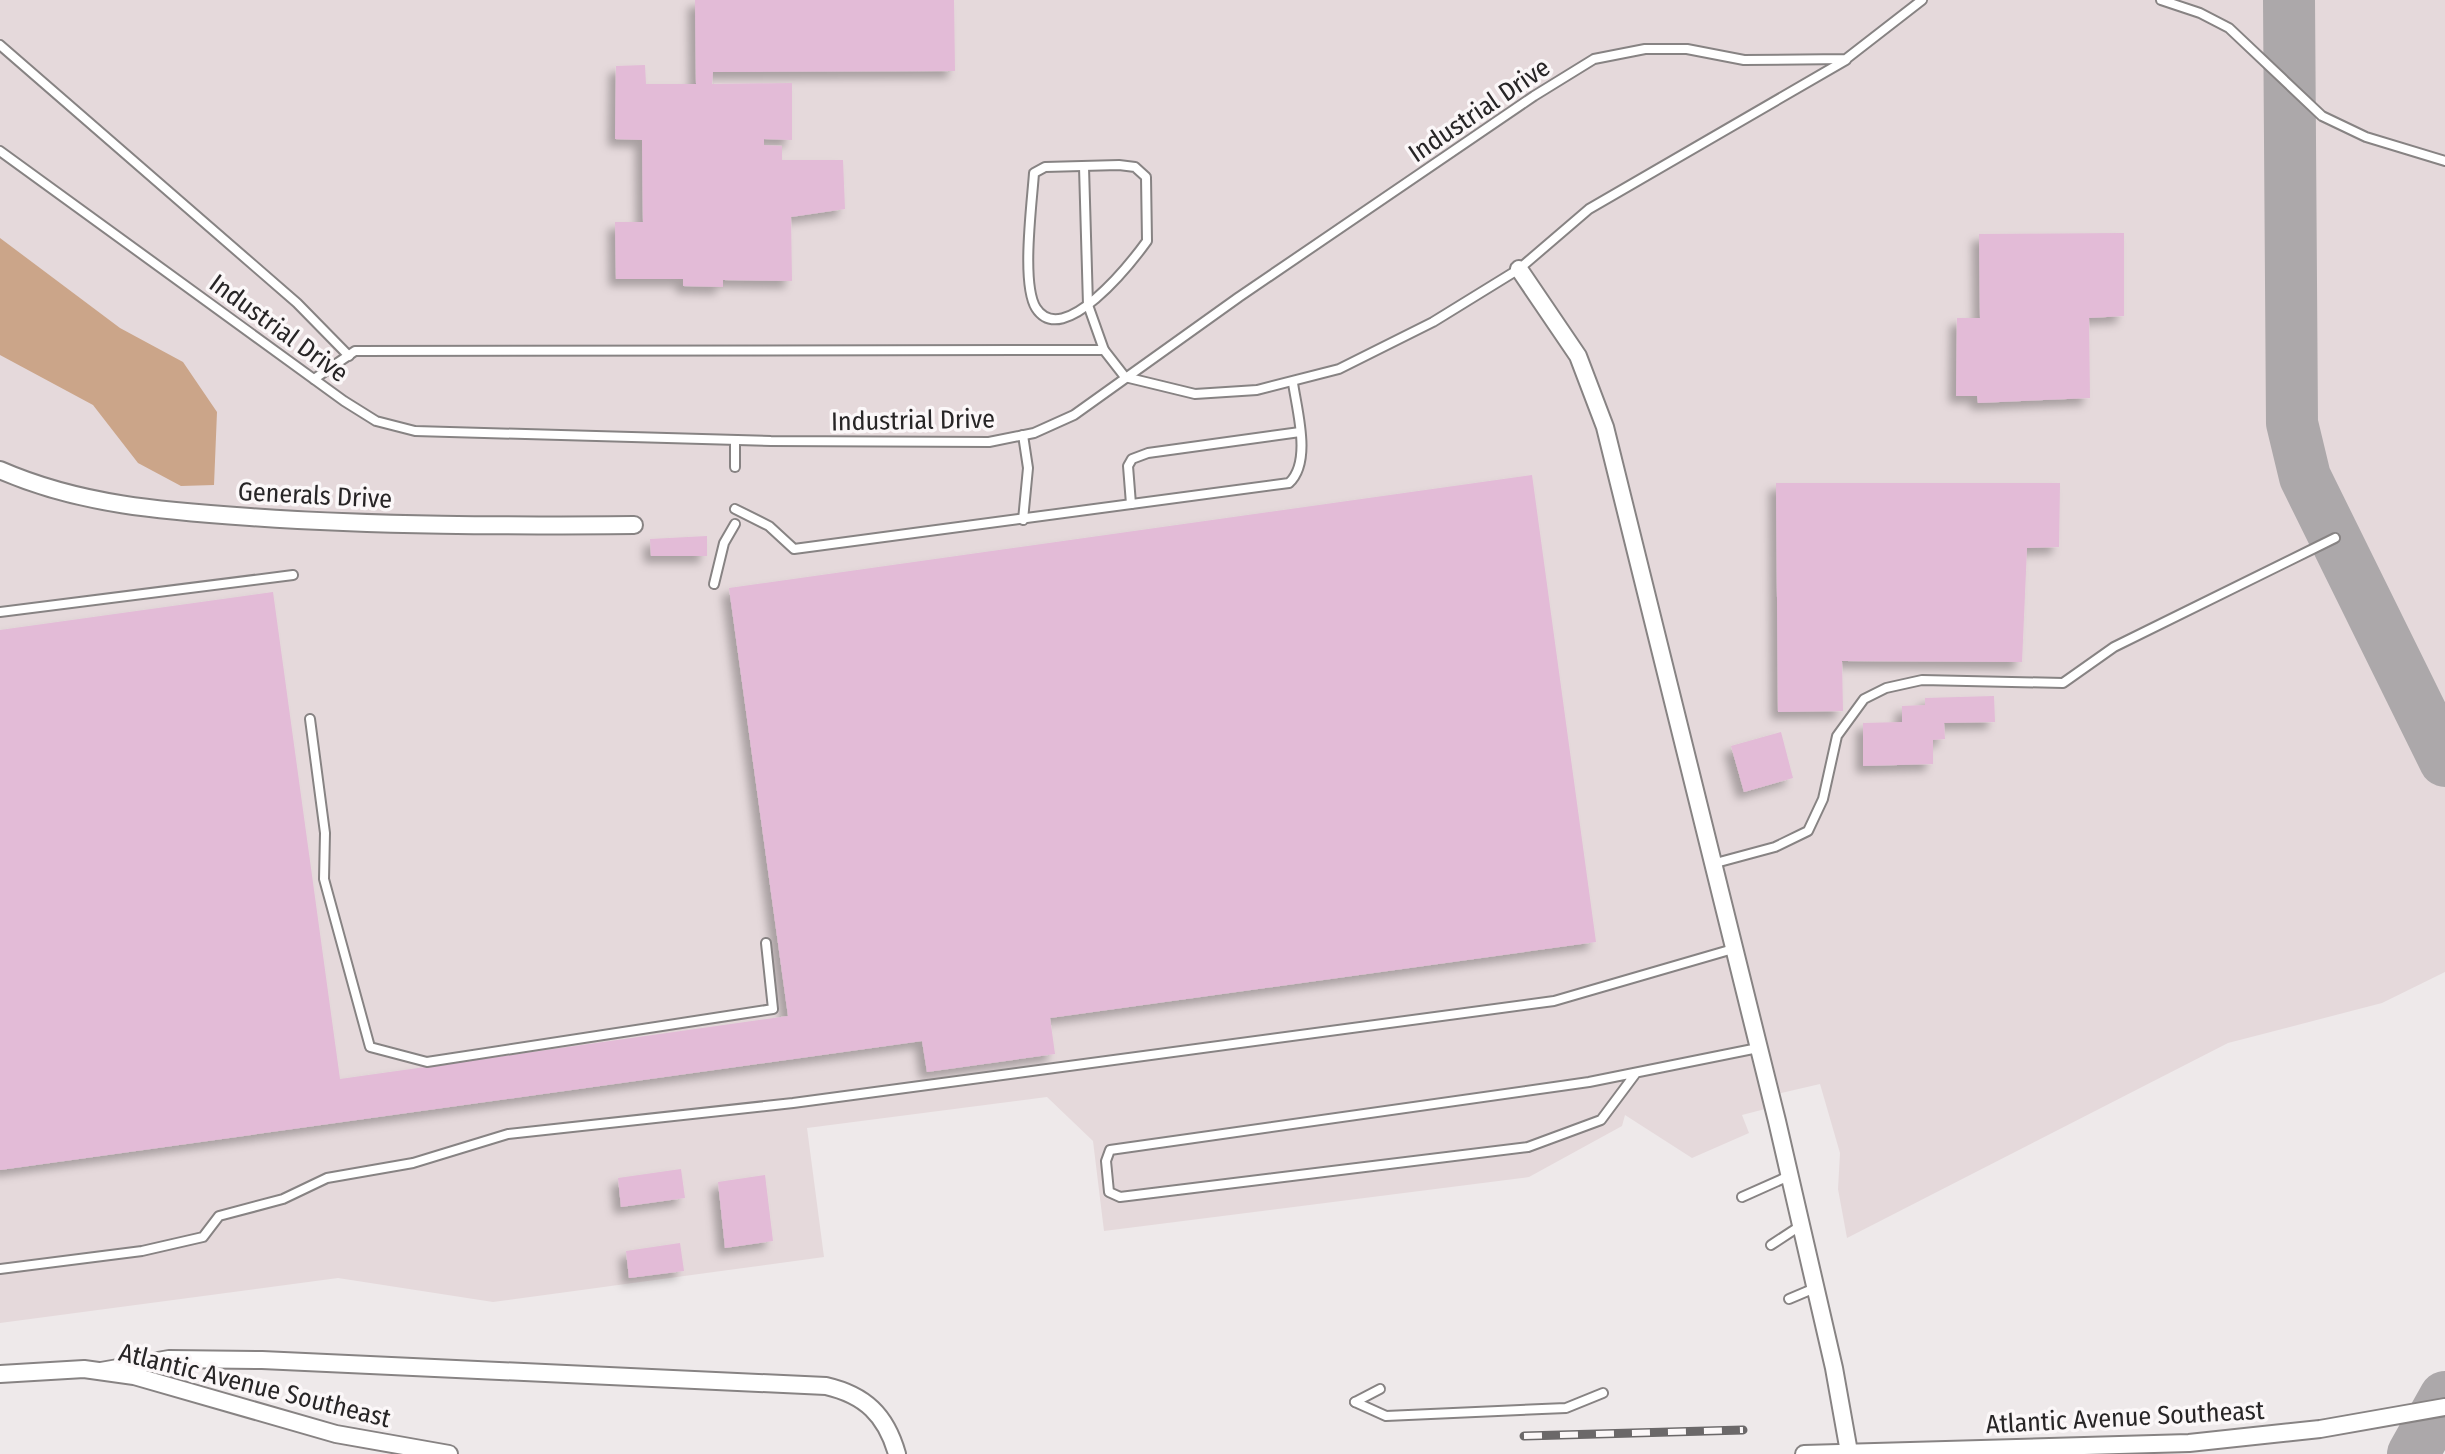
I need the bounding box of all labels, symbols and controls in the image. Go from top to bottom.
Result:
street label: Industrial Drive [1403,52,1556,169]
street label: Industrial Drive [203,268,354,389]
street label: Industrial Drive [831,404,995,437]
street label: Generals Drive [237,476,393,515]
street label: Atlantic Avenue Southeast [116,1337,394,1434]
street label: Atlantic Avenue Southeast [1985,1395,2266,1440]

